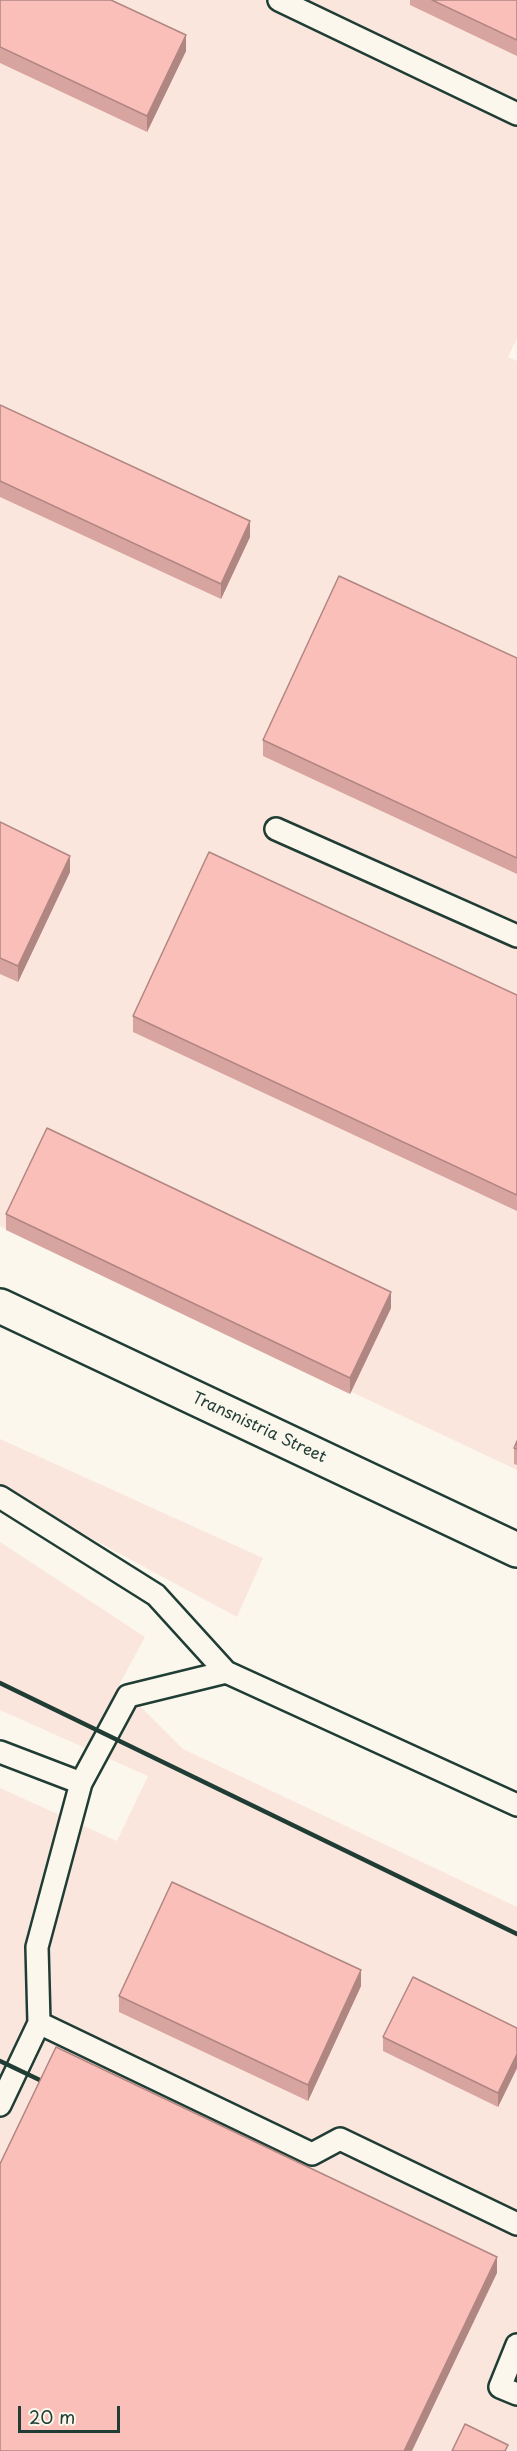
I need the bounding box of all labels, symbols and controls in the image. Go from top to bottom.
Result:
street label: Transnistria Street [189,1388,329,1468]
scale bar [21,2394,123,2432]
text: 20 m [29,2403,75,2430]

